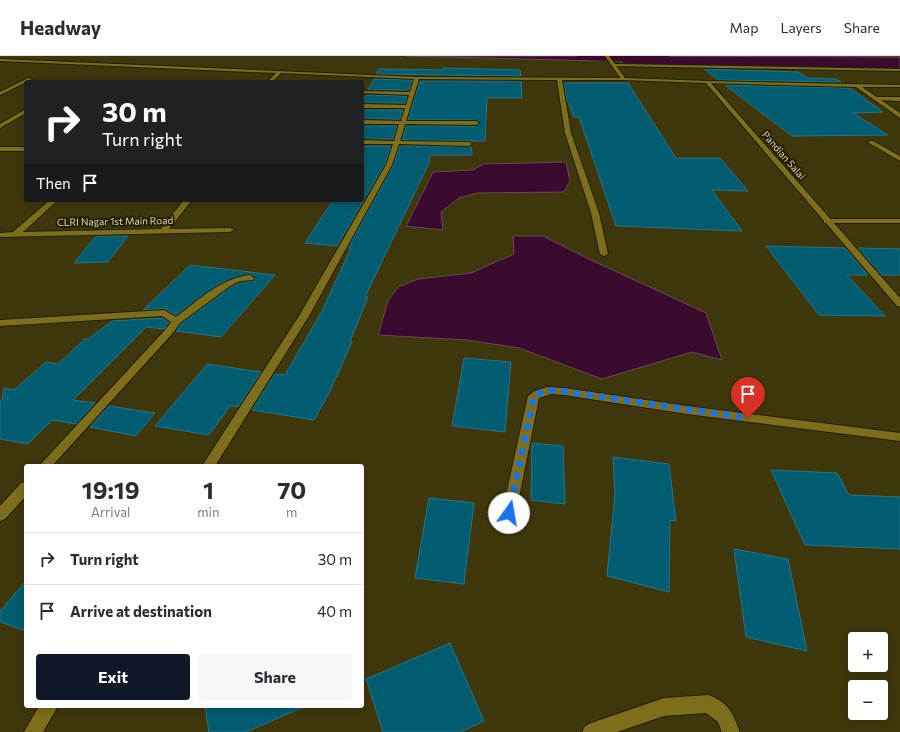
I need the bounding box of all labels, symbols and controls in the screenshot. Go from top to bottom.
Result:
text: Headway [20,16,101,39]
text: Map [730,19,758,36]
text: Layers [780,19,822,36]
text: Share [844,19,880,36]
text: 30 m [102,94,167,128]
icon: right [36,96,88,148]
text: Turn right [102,128,182,150]
street label: Pandian Salai [760,128,808,182]
icon: arrive [79,172,101,194]
text: Then [36,174,71,192]
street label: CLRI Nagar 1st Main Road [57,214,173,228]
pin [731,377,765,418]
icon: arrive [737,383,759,405]
text: 19:19 [82,475,139,504]
text: 1 [203,475,214,504]
text: 70 [277,475,306,504]
position arrow [488,492,530,534]
text: Arrival [91,504,130,520]
text: min [197,504,219,520]
text: m [286,504,297,520]
icon: right [36,548,58,570]
text: Turn right [70,550,139,568]
text: 30 m [318,550,352,568]
icon: arrive [36,600,58,622]
text: Arrive at destination [70,602,212,620]
text: 40 m [317,602,352,620]
map controls [848,632,888,720]
button: + [848,632,888,672]
button: Exit [36,654,190,700]
button: Share [198,654,352,700]
button: − [848,680,888,720]

